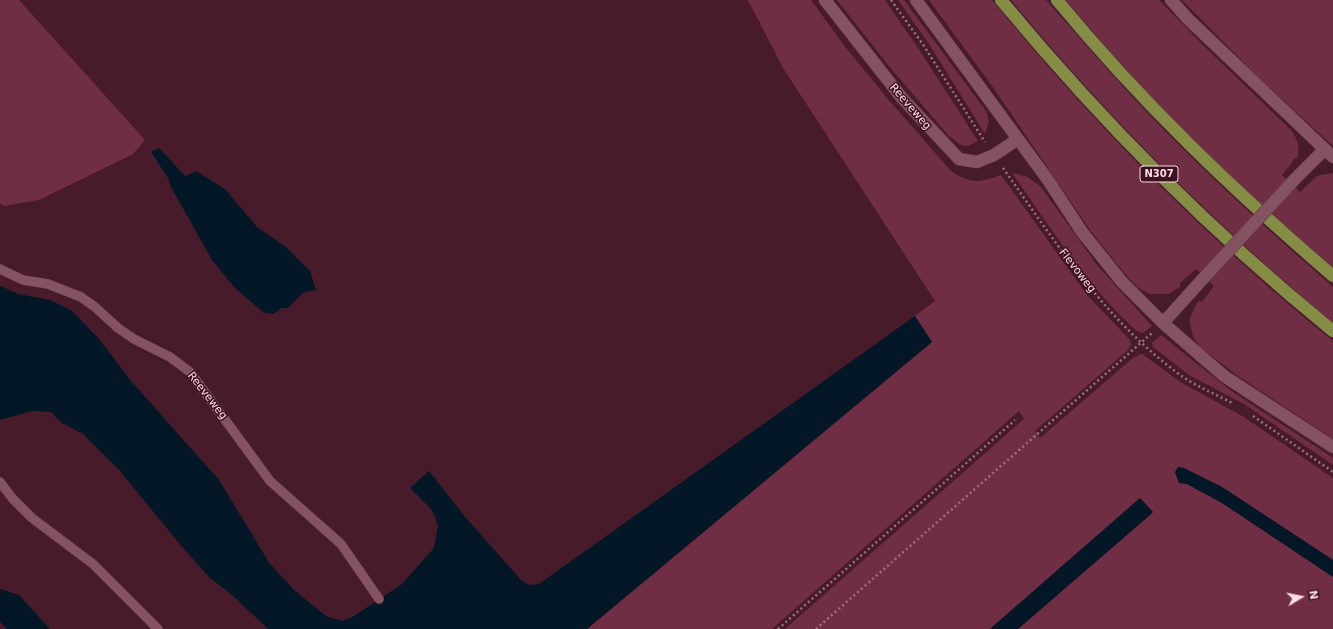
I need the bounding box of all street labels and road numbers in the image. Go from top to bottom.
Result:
street label: Reeveweg [886,81,934,133]
road number: N307 [1140,166,1178,182]
street label: Flevoweg [1056,246,1098,296]
street label: Reeveweg [184,370,230,422]

